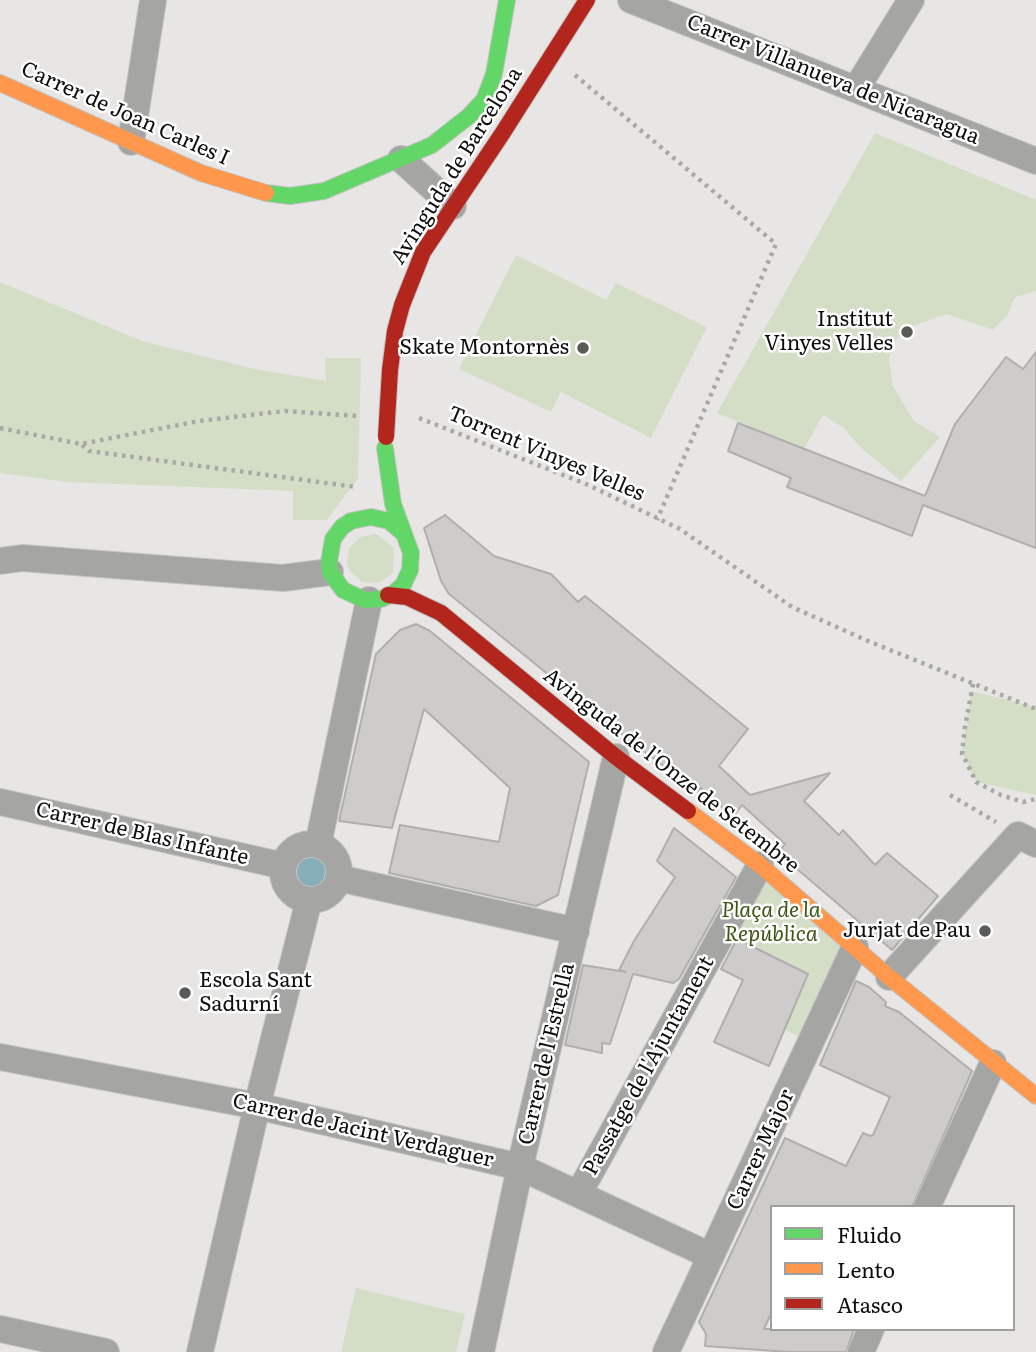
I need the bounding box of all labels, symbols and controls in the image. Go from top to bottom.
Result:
street label: Carrer Villanueva de Nicaragua [683,10,983,150]
street label: Carrer de Joan Carles I [17,57,233,171]
street label: Avinguda de Barcelona [386,63,528,269]
place label: Institut Vinyes Velles [764,307,893,357]
marker: Institut Vinyes Velles [899,324,915,340]
place label: Skate Montornès [399,335,569,361]
marker: Skate Montornès [575,340,591,356]
street label: Torrent Vinyes Velles [444,401,648,507]
street label: Avinguda de l'Onze de Setembre [538,663,804,879]
street label: Carrer de Blas Infante [33,797,251,871]
park label: Plaça de la República [721,898,821,948]
place label: Jurjat de Pau [843,918,971,944]
marker: Jurjat de Pau [977,923,993,939]
street label: Passatge de l'Ajuntament [578,952,720,1180]
street label: Carrer de l'Estrella [514,960,580,1148]
place label: Escola Sant Sadurní [199,968,312,1018]
marker: Escola Sant Sadurní [177,985,193,1001]
street label: Carrer Major [722,1086,800,1214]
street label: Carrer de Jacint Verdaguer [230,1089,496,1173]
legend [770,1205,1015,1331]
text: Fluido [837,1218,901,1249]
text: Lento [837,1253,895,1284]
text: Atasco [837,1288,903,1319]

